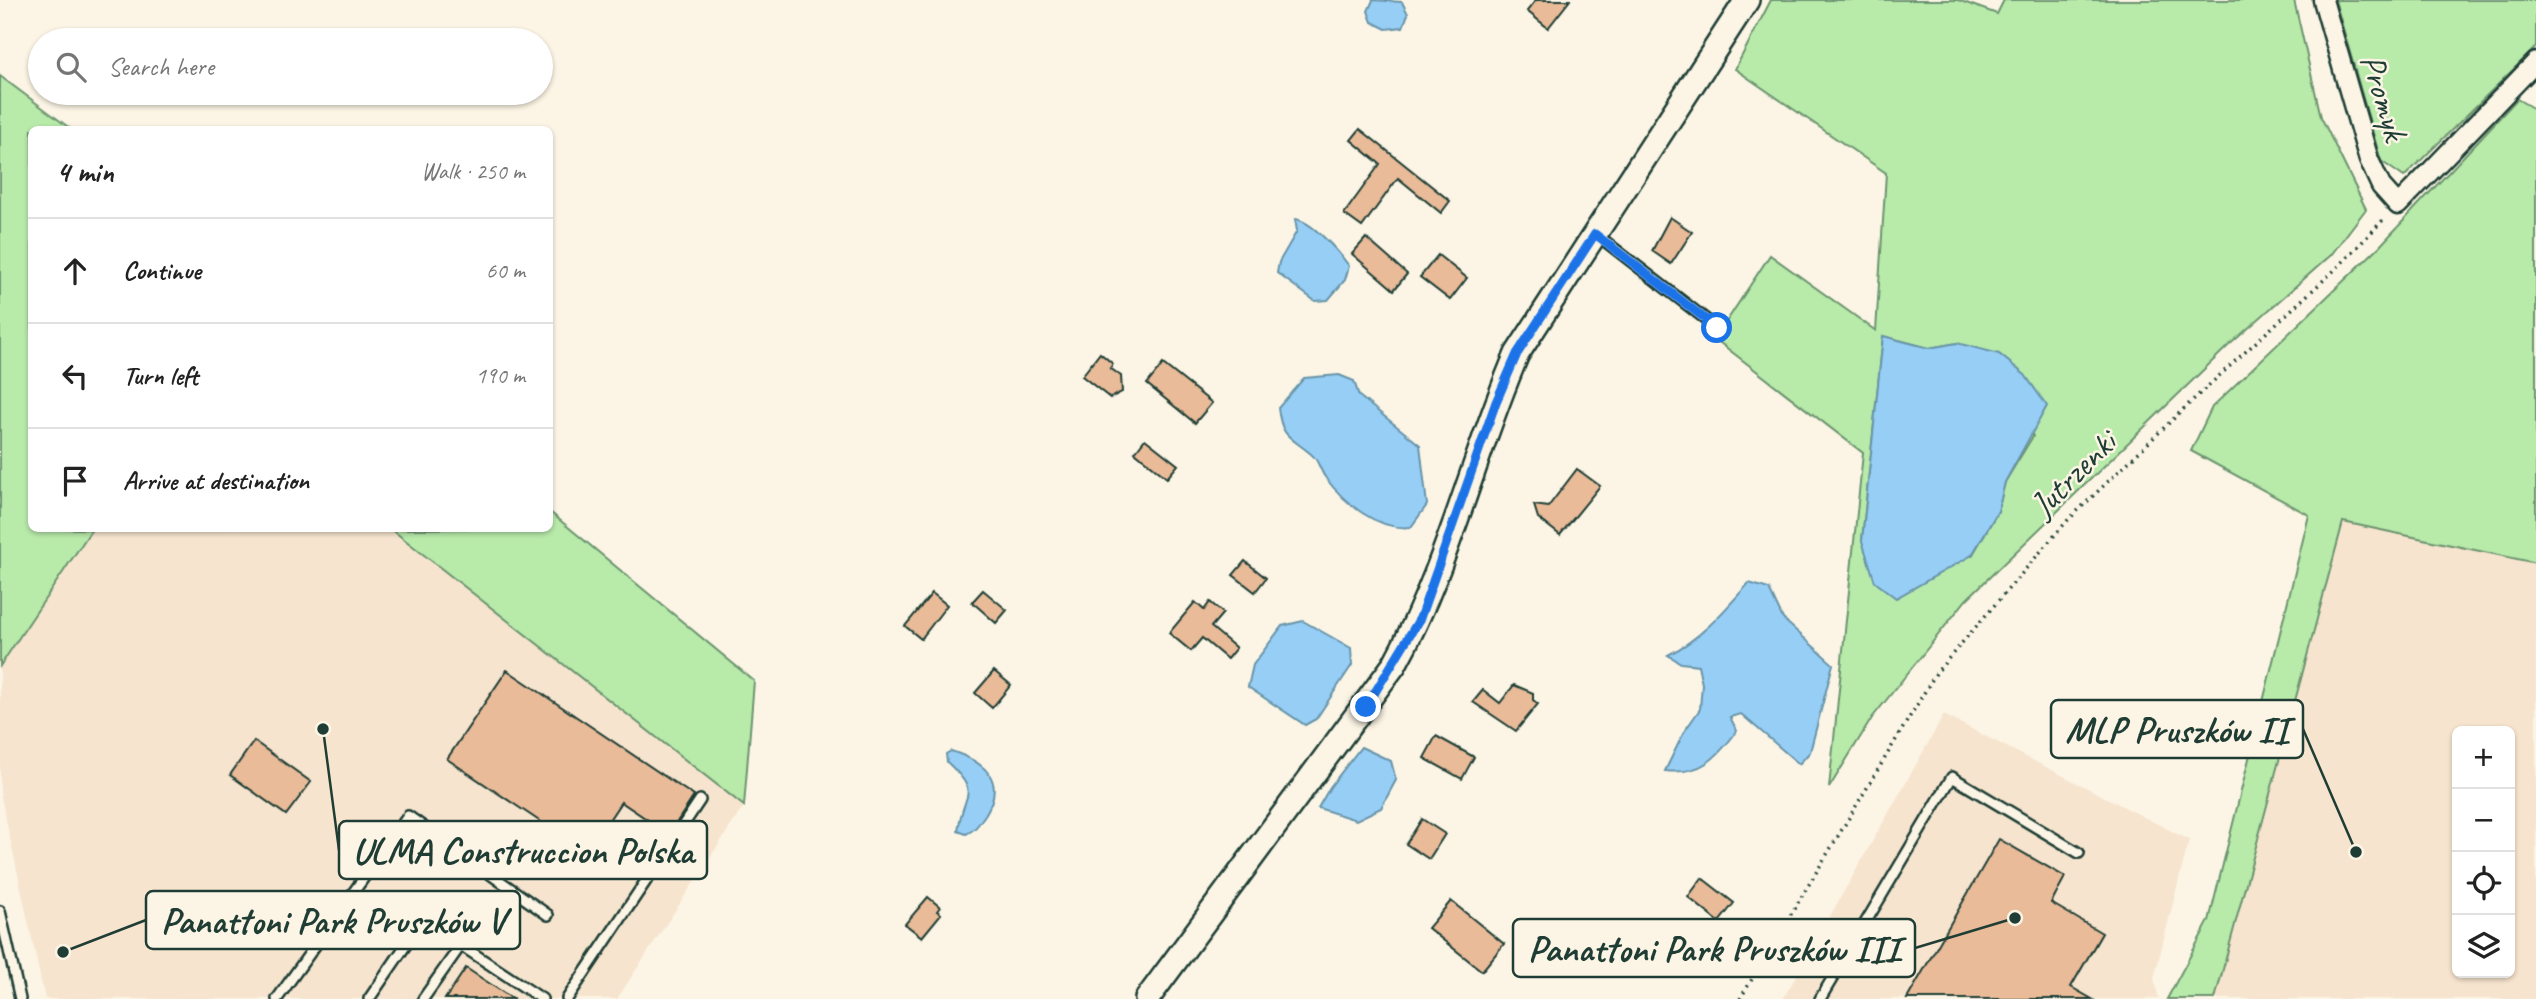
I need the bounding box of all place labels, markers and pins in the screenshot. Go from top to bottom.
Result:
callout: MLP Pruszków II [2051,700,2303,758]
callout: ULMA Construccion Polska [339,821,707,879]
callout: Panattoni Park Pruszków V [146,891,520,949]
callout: Panattoni Park Pruszków III [1513,919,1915,977]

